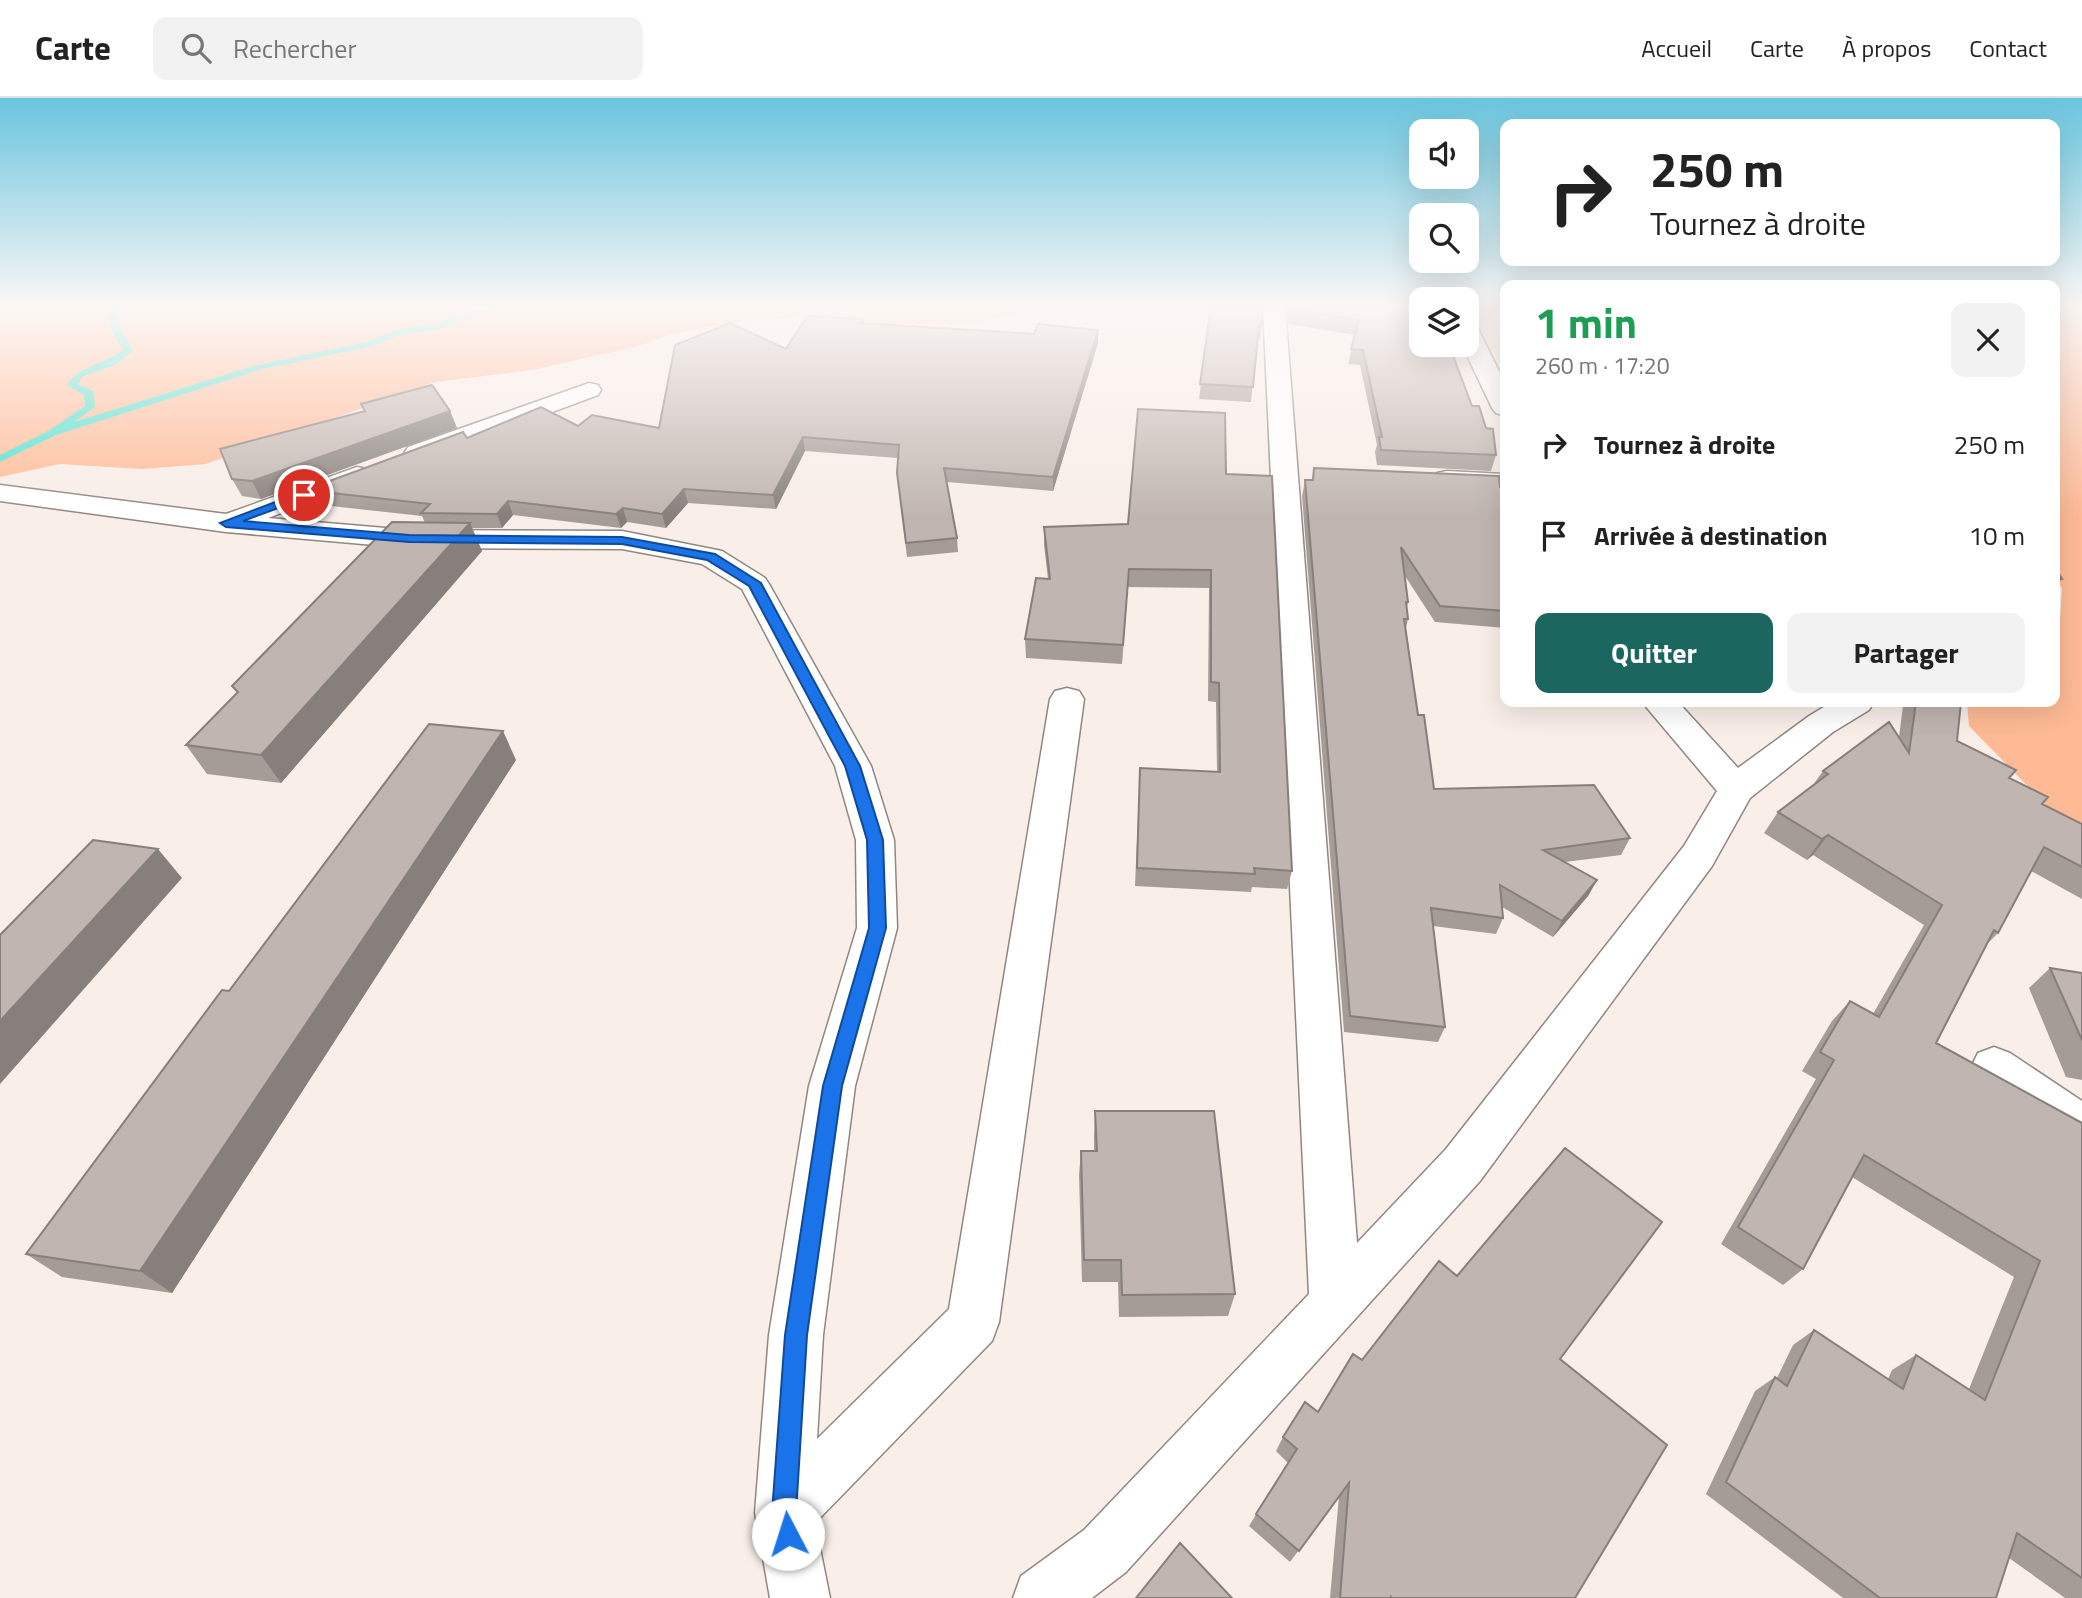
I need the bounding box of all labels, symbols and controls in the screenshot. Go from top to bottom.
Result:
search box [153,17,643,80]
text: Carte [35,23,111,73]
icon: search [177,29,215,67]
text: Rechercher [233,29,356,68]
text: Accueil [1641,30,1712,66]
text: Carte [1750,30,1804,66]
text: À propos [1842,30,1931,66]
text: Contact [1969,30,2047,66]
map controls [1409,119,1479,357]
button: sound [1409,119,1479,189]
text: 250 m [1650,131,1784,206]
icon: right [1535,147,1626,238]
text: Tournez à droite [1650,199,1866,247]
button: search [1409,203,1479,273]
button: layers [1409,287,1479,357]
text: 1 min [1535,290,1637,354]
button: close [1951,303,2025,377]
text: 260 m · 17:20 [1535,348,1670,383]
text: Tournez à droite [1594,425,1775,464]
text: 250 m [1954,425,2025,464]
icon: right [1535,426,1573,464]
pin [274,465,334,525]
icon: arrive [285,476,323,514]
text: Arrivée à destination [1594,516,1828,555]
text: 10 m [1968,516,2025,555]
icon: arrive [1535,517,1573,555]
button: Quitter [1535,613,1773,693]
button: Partager [1787,613,2025,693]
position arrow [751,1497,825,1571]

